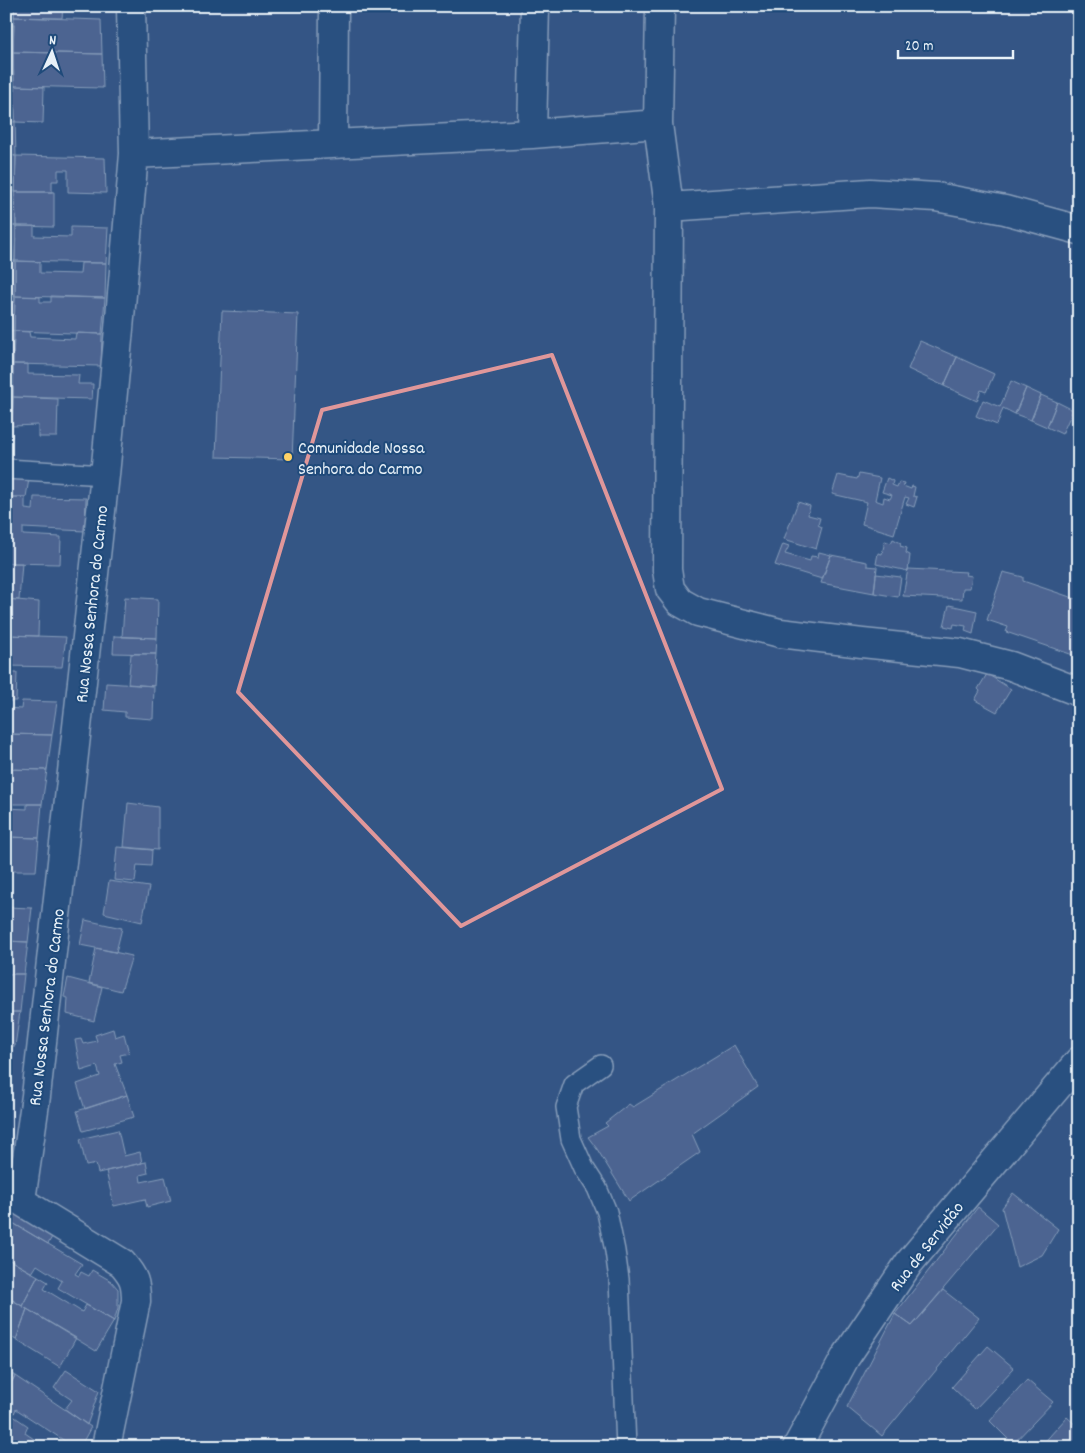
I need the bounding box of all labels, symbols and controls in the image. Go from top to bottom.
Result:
north arrow [28,28,78,78]
scale bar [898,28,1012,60]
text: N [49,31,57,51]
text: 20 m [905,36,933,58]
place label: Comunidade Nossa Senhora do Carmo [298,437,425,483]
marker: Comunidade Nossa Senhora do Carmo [282,451,294,463]
street label: Rua Nossa Senhora do Carmo [71,504,116,704]
street label: Rua Nossa Senhora do Carmo [24,907,73,1107]
street label: Rua de Servidão [885,1197,971,1298]

